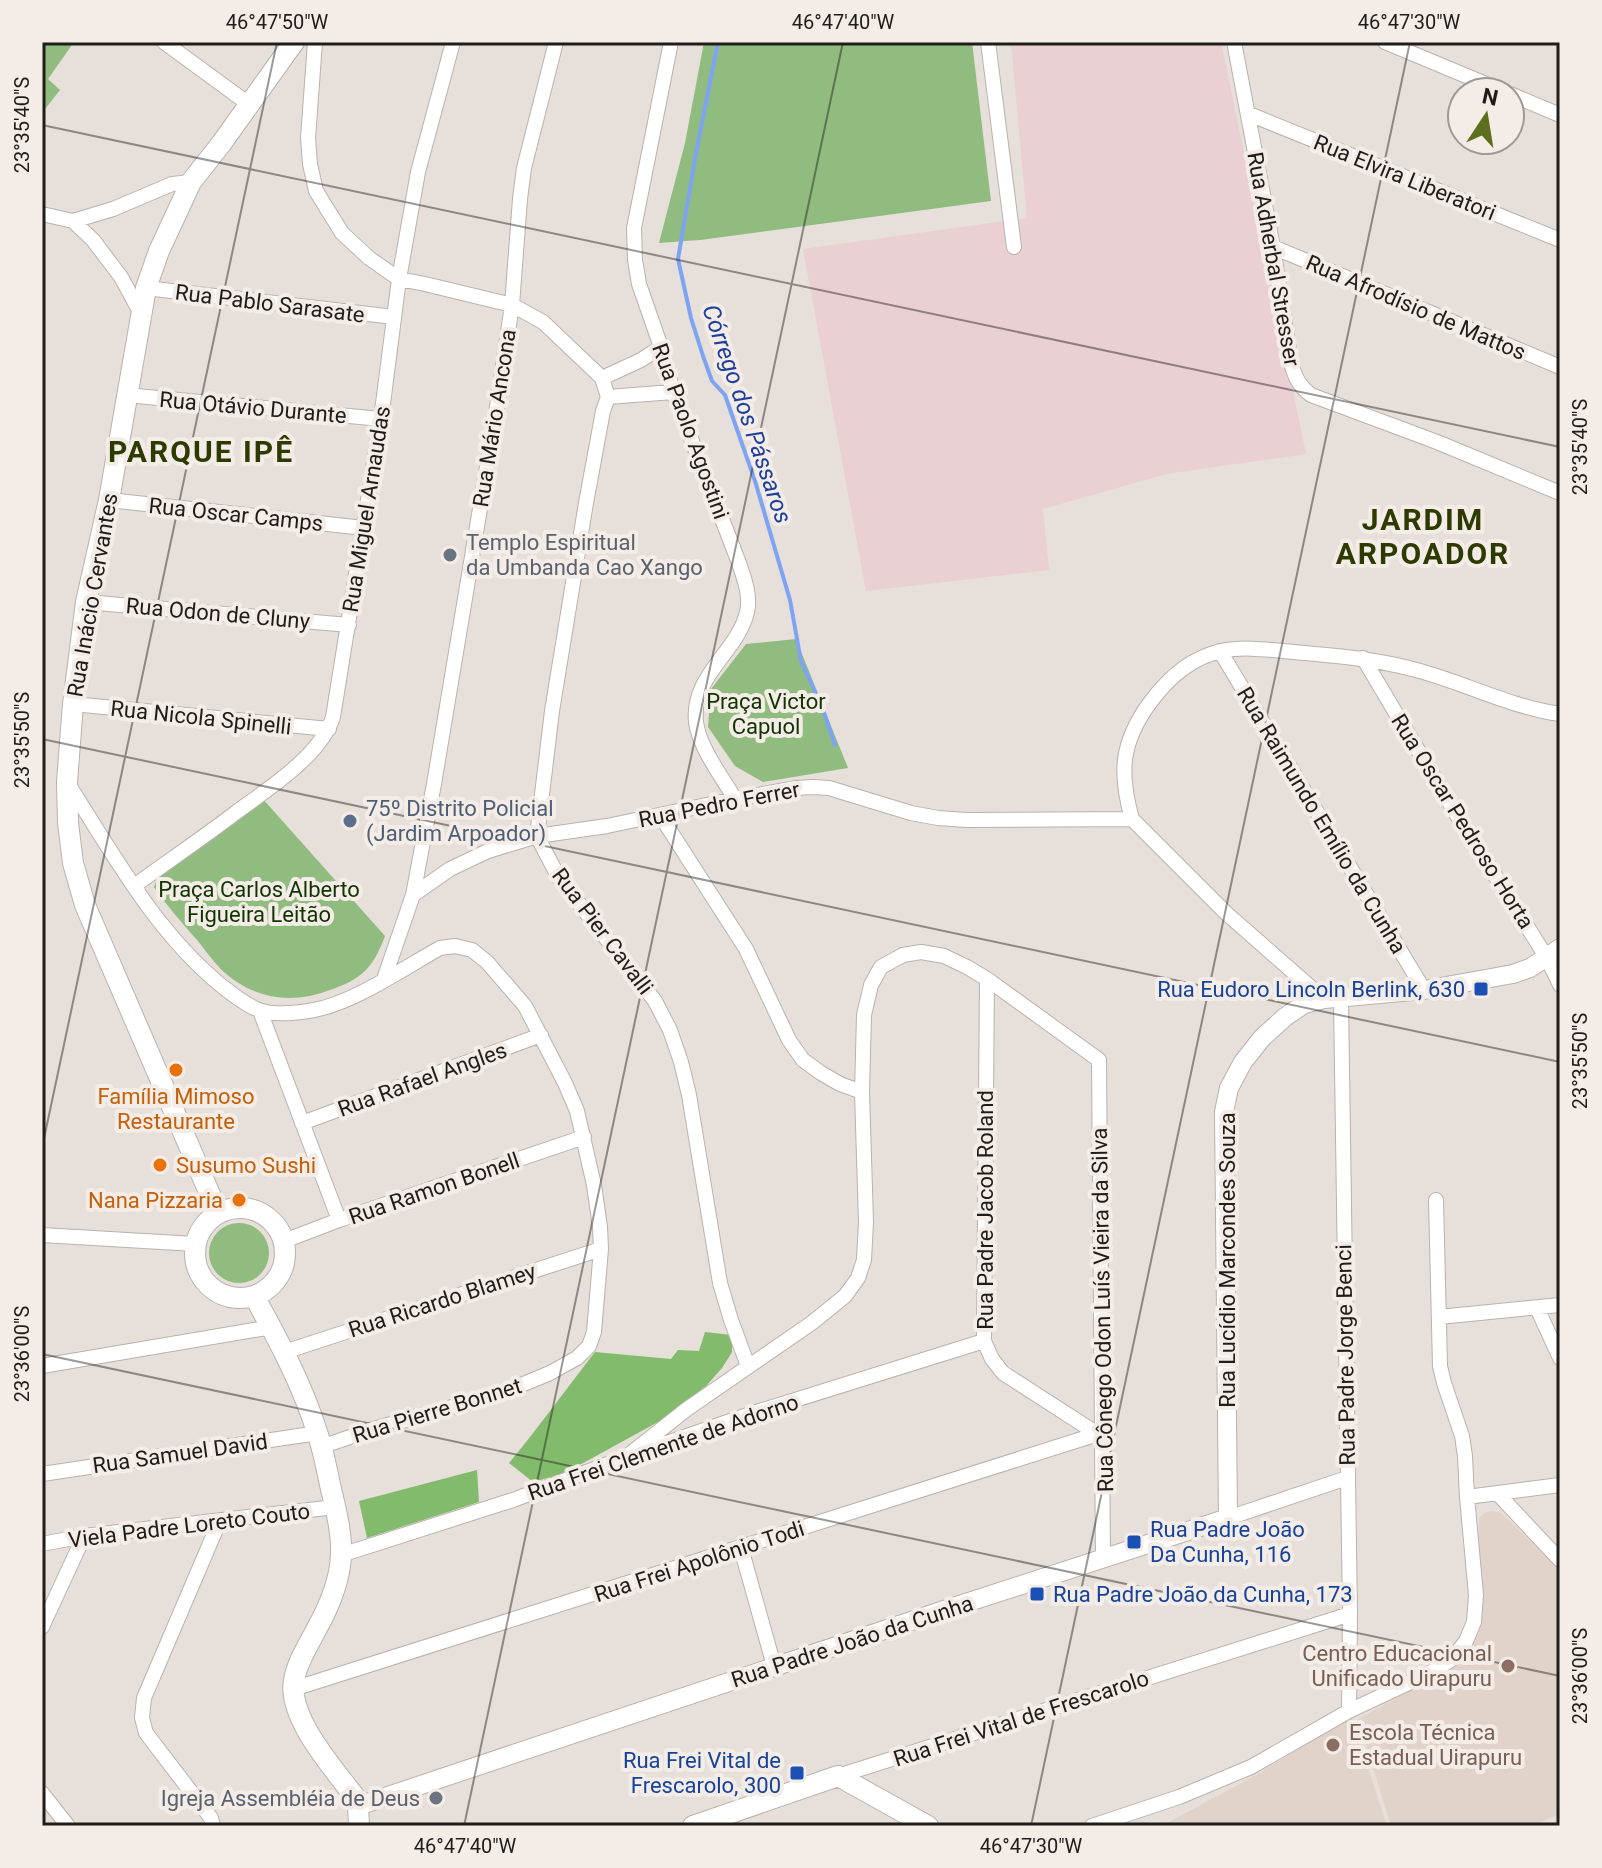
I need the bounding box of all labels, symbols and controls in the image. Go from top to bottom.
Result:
text: 46°47'50"W [226,10,329,34]
text: 46°47'40"W [792,10,895,34]
text: 46°47'30"W [1358,10,1461,34]
north arrow [1446,76,1526,156]
text: 23°35'40"S [10,77,34,173]
text: N [1480,83,1500,111]
street label: Rua Elvira Liberatori [1310,130,1499,225]
street label: Rua Adherbal Stresser [1242,150,1305,369]
street label: Rua Afrodísio de Mattos [1302,250,1529,365]
street label: Rua Pablo Sarasate [174,279,366,328]
water label: Córrego dos Pássaros [696,301,798,527]
street label: Rua Mário Ancona [468,327,521,509]
street label: Rua Paolo Agostini [647,340,734,523]
street label: Rua Otávio Durante [158,387,348,428]
text: 23°35'40"S [1568,399,1592,495]
street label: Rua Miguel Arnaudas [338,404,395,614]
district label: PARQUE IPÊ [108,434,294,469]
street label: Rua Inácio Cervantes [62,491,123,699]
street label: Rua Oscar Camps [147,493,324,536]
district label: JARDIM ARPOADOR [1336,502,1510,571]
place label: Templo Espiritual da Umbanda Cao Xango [466,530,703,580]
marker: Templo Espiritual da Umbanda Cao Xango [441,546,459,564]
street label: Rua Odon de Cluny [125,593,312,634]
street label: Rua Raimundo Emílio da Cunha [1232,682,1411,958]
park label: Praça Victor Capuol [706,689,826,739]
text: 23°35'50"S [10,692,34,788]
street label: Rua Nicola Spinelli [109,696,293,739]
street label: Rua Oscar Pedroso Horta [1386,709,1539,933]
street label: Rua Pedro Ferrer [636,777,802,832]
place label: 75º Distrito Policial (Jardim Arpoador) [366,796,554,847]
marker: 75º Distrito Policial (Jardim Arpoador) [341,812,359,830]
street label: Rua Pier Cavalli [547,863,658,999]
park label: Praça Carlos Alberto Figueira Leitão [158,877,360,927]
place label: Rua Eudoro Lincoln Berlink, 630 [1157,977,1465,1002]
marker: Rua Eudoro Lincoln Berlink, 630 [1472,980,1490,998]
text: 23°35'50"S [1568,1013,1592,1109]
street label: Rua Rafael Angles [334,1037,510,1122]
marker: Família Mimoso Restaurante [167,1061,185,1079]
place label: Família Mimoso Restaurante [98,1084,254,1134]
street label: Rua Padre Jacob Roland [973,1090,998,1330]
street label: Rua Lucídio Marcondes Souza [1215,1112,1240,1408]
street label: Rua Cônego Odon Luís Vieira da Silva [1087,1128,1118,1492]
street label: Rua Ramon Bonell [346,1148,523,1229]
place label: Susumo Sushi [176,1153,316,1178]
marker: Susumo Sushi [151,1156,169,1174]
place label: Nana Pizzaria [88,1188,223,1213]
marker: Nana Pizzaria [230,1191,248,1209]
street label: Rua Padre Jorge Benci [1331,1244,1360,1466]
street label: Rua Ricardo Blamey [345,1258,539,1343]
text: 23°36'00"S [10,1306,34,1402]
street label: Rua Pierre Bonnet [350,1373,525,1448]
street label: Rua Frei Clemente de Adorno [525,1389,802,1506]
street label: Rua Samuel David [91,1429,269,1478]
street label: Viela Padre Loreto Couto [67,1498,311,1553]
street label: Rua Frei Apolônio Todi [591,1516,807,1607]
place label: Rua Padre João Da Cunha, 116 [1150,1517,1305,1567]
marker: Rua Padre João Da Cunha, 116 [1125,1533,1143,1551]
place label: Rua Padre João da Cunha, 173 [1053,1582,1353,1607]
marker: Rua Padre João da Cunha, 173 [1028,1585,1046,1603]
street label: Rua Padre João da Cunha [728,1591,976,1692]
text: 23°36'00"S [1568,1628,1592,1724]
place label: Centro Educacional Unificado Uirapuru [1302,1641,1492,1691]
marker: Centro Educacional Unificado Uirapuru [1499,1657,1517,1675]
street label: Rua Frei Vital de Frescarolo [890,1665,1152,1772]
place label: Escola Técnica Estadual Uirapuru [1349,1720,1522,1770]
marker: Escola Técnica Estadual Uirapuru [1324,1736,1342,1754]
place label: Rua Frei Vital de Frescarolo, 300 [623,1748,781,1798]
marker: Rua Frei Vital de Frescarolo, 300 [788,1764,806,1782]
place label: Igreja Assembléia de Deus [161,1786,420,1811]
marker: Igreja Assembléia de Deus [427,1789,445,1807]
text: 46°47'40"W [414,1834,517,1858]
text: 46°47'30"W [980,1834,1083,1858]

